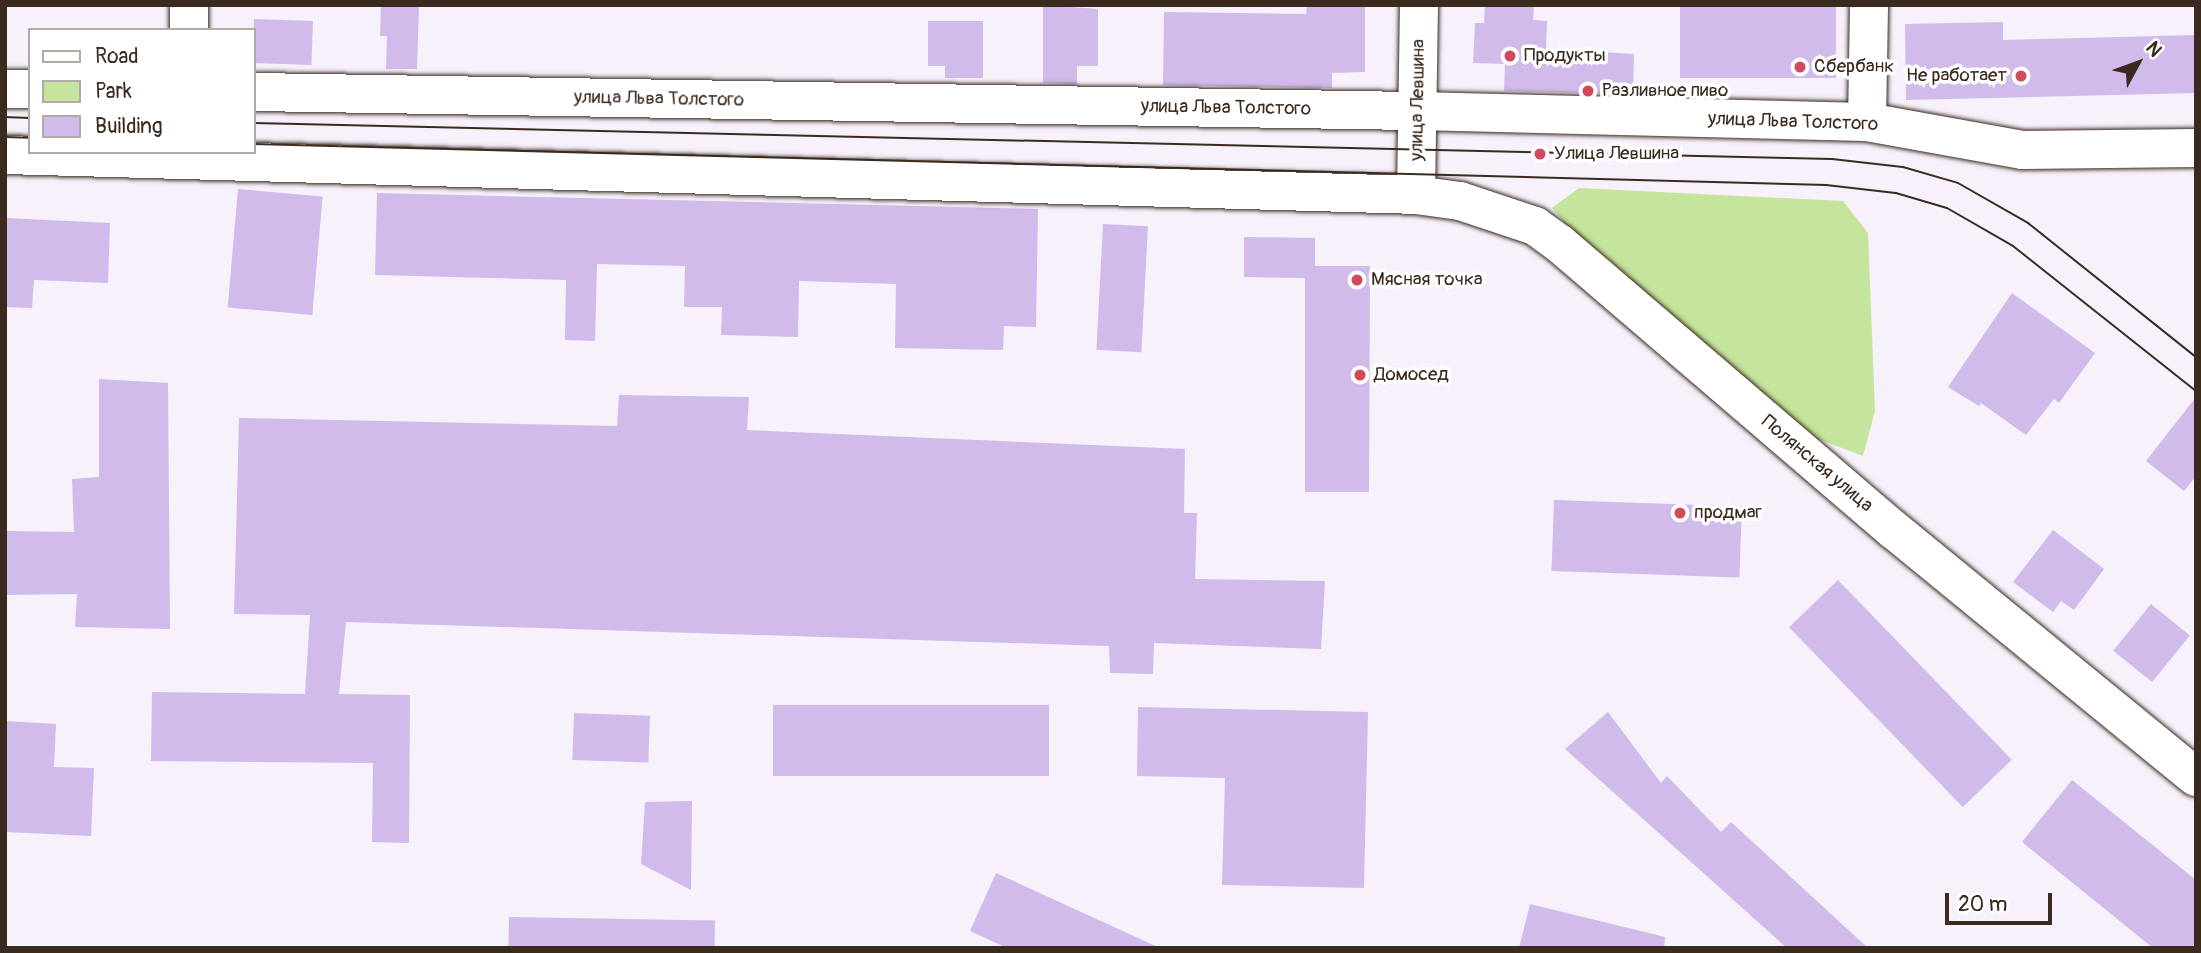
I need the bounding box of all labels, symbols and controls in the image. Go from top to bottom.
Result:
legend [28,28,256,154]
north arrow [2103,28,2173,98]
text: N [2141,36,2167,62]
street label: улица Левшина [1406,39,1430,161]
text: Road [95,43,139,70]
place label: Продукты [1524,45,1606,67]
marker: Продукты [1502,48,1518,64]
place label: Сбербанк [1814,56,1894,78]
marker: Сбербанк [1792,59,1808,75]
place label: Не работает [1906,65,2007,87]
marker: Не работает [2013,68,2029,84]
text: Park [95,78,132,105]
place label: Разливное пиво [1602,80,1728,102]
marker: Разливное пиво [1580,83,1596,99]
street label: улица Льва Толстого [574,86,744,112]
street label: улица Льва Толстого [1141,95,1311,121]
street label: улица Льва Толстого [1708,108,1878,136]
text: Building [95,113,162,140]
place label: Улица Левшина [1554,143,1679,165]
marker: Улица Левшина [1532,146,1548,162]
place label: Мясная точка [1371,269,1483,291]
marker: Мясная точка [1349,272,1365,288]
place label: Домосед [1374,364,1449,386]
marker: Домосед [1352,367,1368,383]
street label: Полянская улица [1757,411,1877,517]
place label: продмаг [1694,502,1762,524]
marker: продмаг [1672,505,1688,521]
scale bar [1949,880,2056,924]
text: 20 m [1958,891,2007,918]

